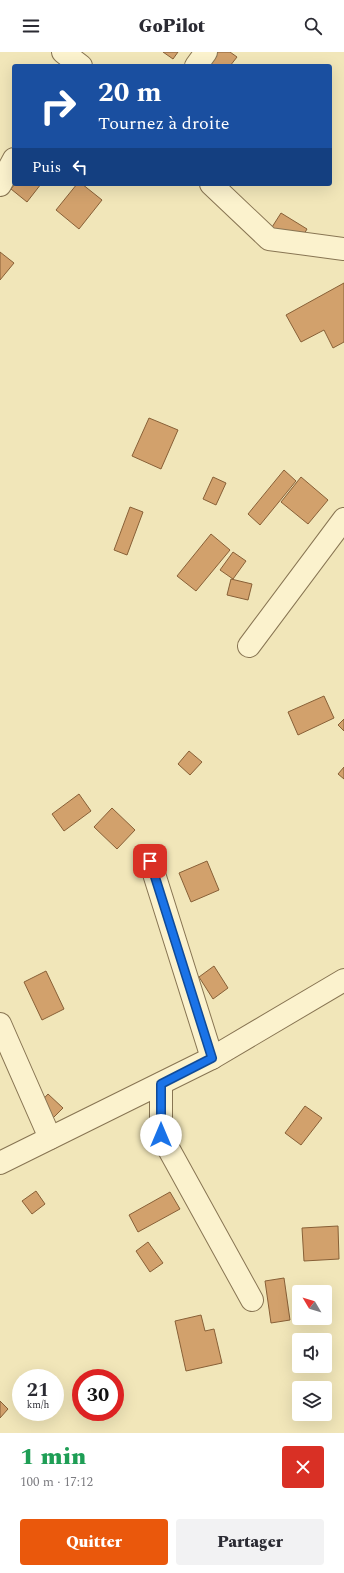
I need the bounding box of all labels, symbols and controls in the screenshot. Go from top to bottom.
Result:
text: GoPilot [139,13,205,40]
icon: menu [20,15,42,37]
icon: search [302,15,324,37]
text: 20 m [98,71,162,114]
icon: right [32,80,84,132]
text: Tournez à droite [98,110,230,137]
text: Puis [32,156,61,179]
icon: left [69,156,91,178]
pin [133,844,167,878]
icon: arrive [139,850,161,872]
position arrow [140,1114,182,1156]
north arrow [292,1285,332,1325]
map controls [292,1285,332,1421]
button: sound [292,1333,332,1373]
speed limit sign: 30 [72,1369,124,1421]
text: 21 [27,1375,49,1405]
button: layers [292,1381,332,1421]
text: km/h [27,1397,49,1413]
text: 1 min [20,1439,86,1475]
button: close [282,1446,324,1488]
text: 100 m · 17:12 [20,1472,93,1492]
button: Quitter [20,1519,168,1565]
button: Partager [176,1519,324,1565]

